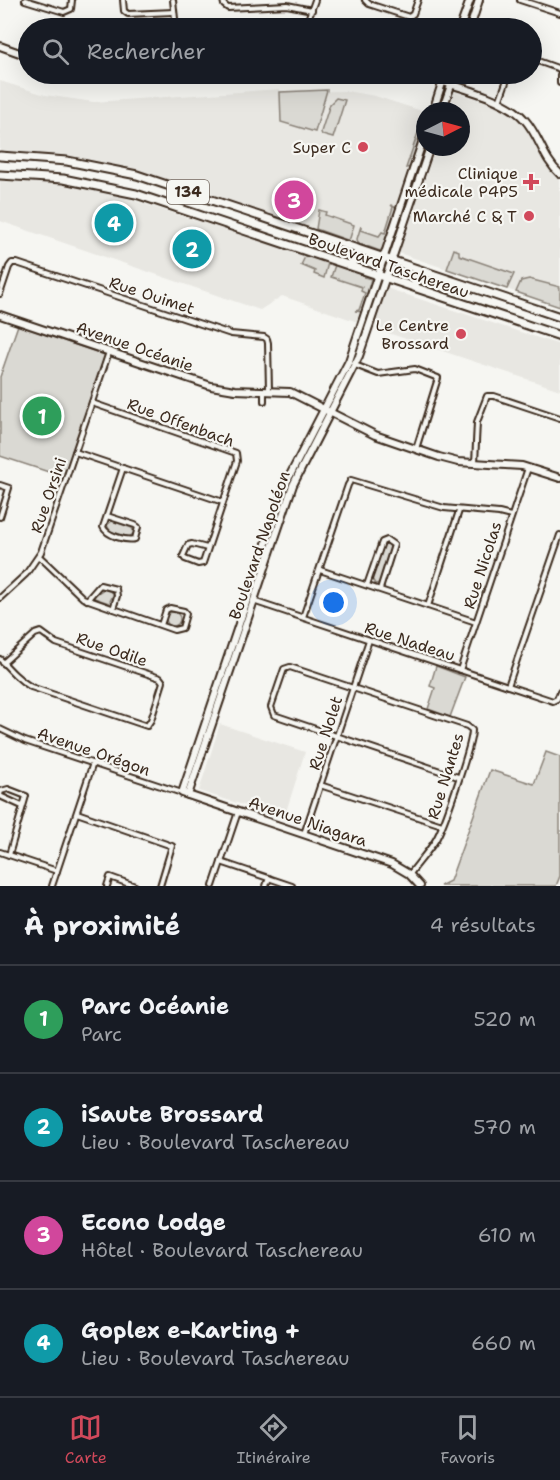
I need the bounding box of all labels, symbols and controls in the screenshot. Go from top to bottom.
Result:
search box [18,18,542,84]
icon: search [39,35,72,68]
text: Rechercher [87,37,206,66]
north arrow [416,102,470,156]
place label: Super C [293,137,351,158]
marker: Super C [356,140,370,154]
place label: Clinique médicale P4P5 [405,163,518,202]
marker: Clinique médicale P4P5 [522,173,540,191]
pin: 3 [274,178,314,222]
road number: 134 [167,180,209,204]
pin: 4 [94,200,134,246]
place label: Marché C & T [413,206,517,227]
marker: Marché C & T [522,209,536,223]
pin: 2 [172,226,212,272]
street label: Boulevard Taschereau [306,228,472,303]
street label: Rue Ouimet [106,272,197,319]
place label: Le Centre Brossard [375,315,449,354]
street label: Avenue Océanie [73,317,196,376]
marker: Le Centre Brossard [454,327,468,341]
street label: Rue Offenbach [124,393,237,452]
pin: 1 [22,394,62,438]
street label: Rue Orsini [26,455,71,536]
street label: Boulevard Napoléon [224,468,295,622]
street label: Rue Nicolas [458,519,507,612]
your location [319,588,348,617]
street label: Rue Nadeau [362,617,458,666]
street label: Rue Odile [73,627,150,671]
street label: Rue Nolet [304,694,347,773]
street label: Avenue Orégon [35,722,153,781]
street label: Rue Nantes [422,730,469,822]
street label: Avenue Niagara [246,791,370,852]
text: À proximité [24,908,180,943]
text: 4 résultats [430,912,536,938]
text: Parc Océanie [81,992,229,1021]
text: 1 [39,1006,48,1032]
text: 520 m [473,1006,536,1032]
text: Parc [81,1021,122,1047]
text: iSaute Brossard [81,1100,263,1129]
text: 2 [37,1114,51,1140]
text: 570 m [473,1114,536,1140]
text: Lieu · Boulevard Taschereau [81,1129,350,1155]
text: Econo Lodge [81,1208,226,1237]
text: 3 [37,1222,51,1248]
text: 610 m [478,1222,536,1248]
text: Hôtel · Boulevard Taschereau [81,1237,363,1263]
text: Goplex e-Karting + [81,1316,300,1345]
text: 4 [37,1330,51,1356]
text: 660 m [471,1330,536,1356]
text: Lieu · Boulevard Taschereau [81,1345,350,1371]
tab: Carte [65,1411,107,1468]
tab: Itinéraire [237,1411,311,1468]
tab: Favoris [441,1411,495,1468]

